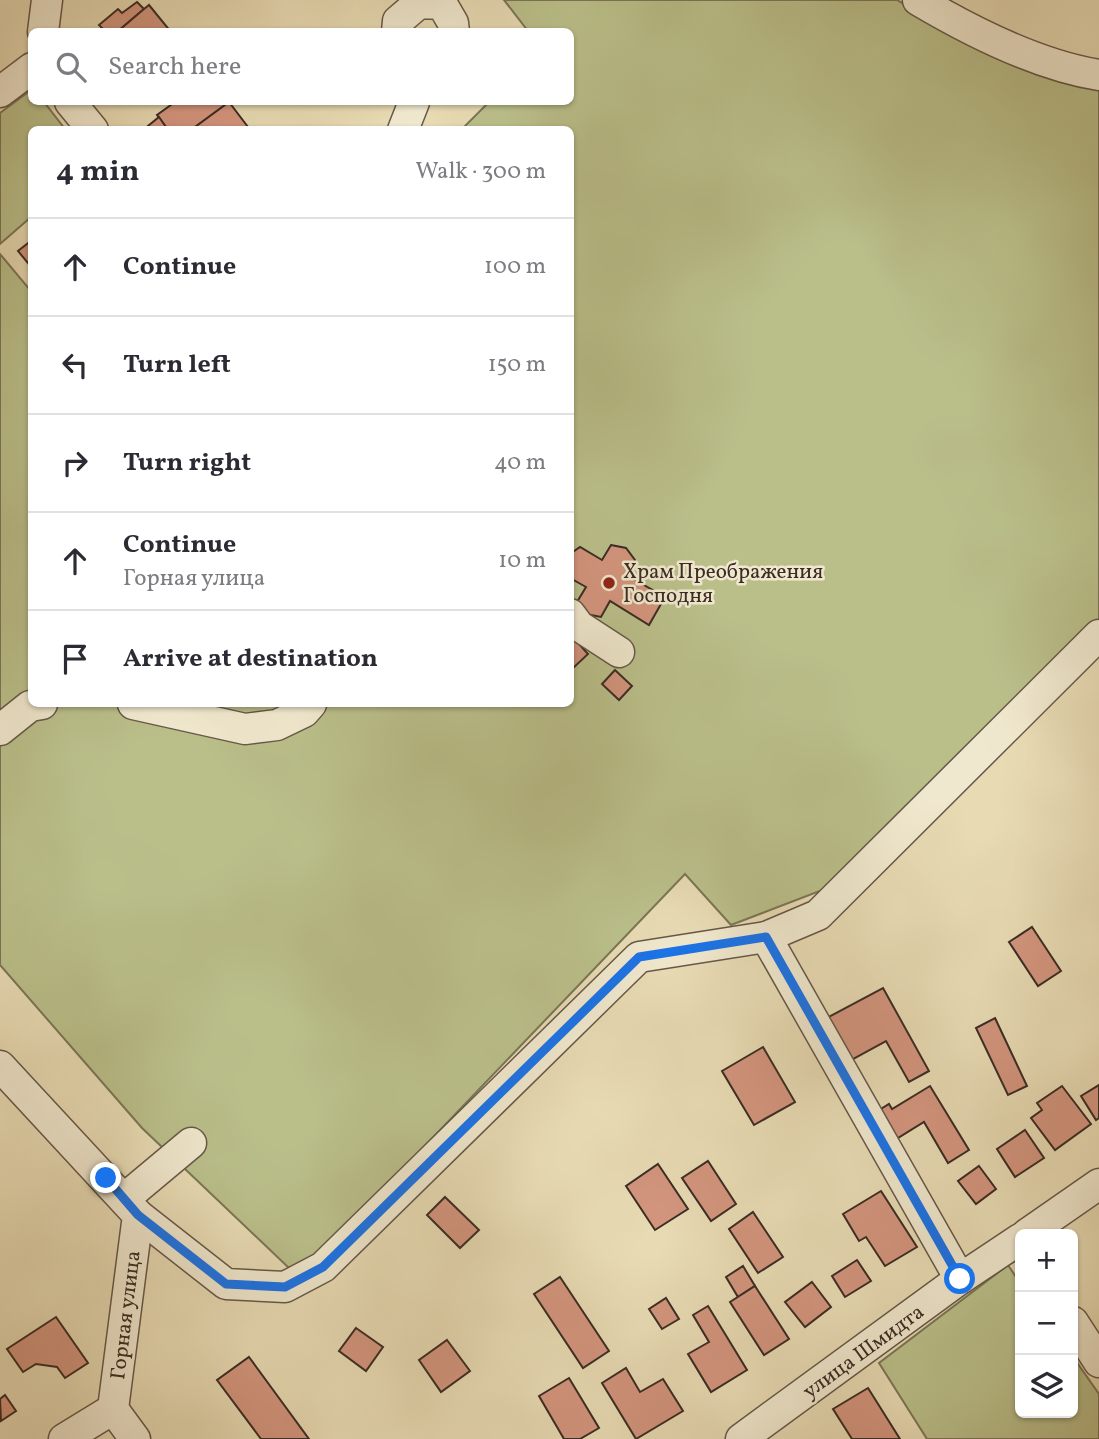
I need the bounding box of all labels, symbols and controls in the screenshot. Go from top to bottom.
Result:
search box [28,28,574,105]
icon: search [52,48,90,86]
text: Search here [108,49,241,85]
text: 4 min [56,151,140,193]
text: Walk · 300 m [416,156,546,188]
icon: ahead [56,248,94,286]
text: Continue [123,249,236,285]
text: 100 m [484,251,546,283]
icon: left [56,346,94,384]
text: Turn left [123,347,231,383]
text: 150 m [488,349,546,381]
icon: right [56,444,94,482]
text: Turn right [123,445,251,481]
text: 40 m [494,447,546,479]
text: Continue [123,527,236,563]
icon: ahead [56,542,94,580]
text: 10 m [498,545,546,577]
place label: Храм Преображения Господня [623,558,823,611]
text: Горная улица [123,563,265,595]
marker: Храм Преображения Господня [601,575,617,591]
icon: arrive [56,640,94,678]
text: Arrive at destination [123,641,378,677]
route end [90,1162,121,1193]
map controls [1015,1229,1078,1418]
button: + [1015,1229,1078,1292]
street label: Горная улица [104,1249,149,1381]
route start [944,1263,975,1294]
button: − [1015,1292,1078,1355]
street label: улица Шмидта [797,1298,931,1406]
button: layers [1015,1355,1078,1418]

